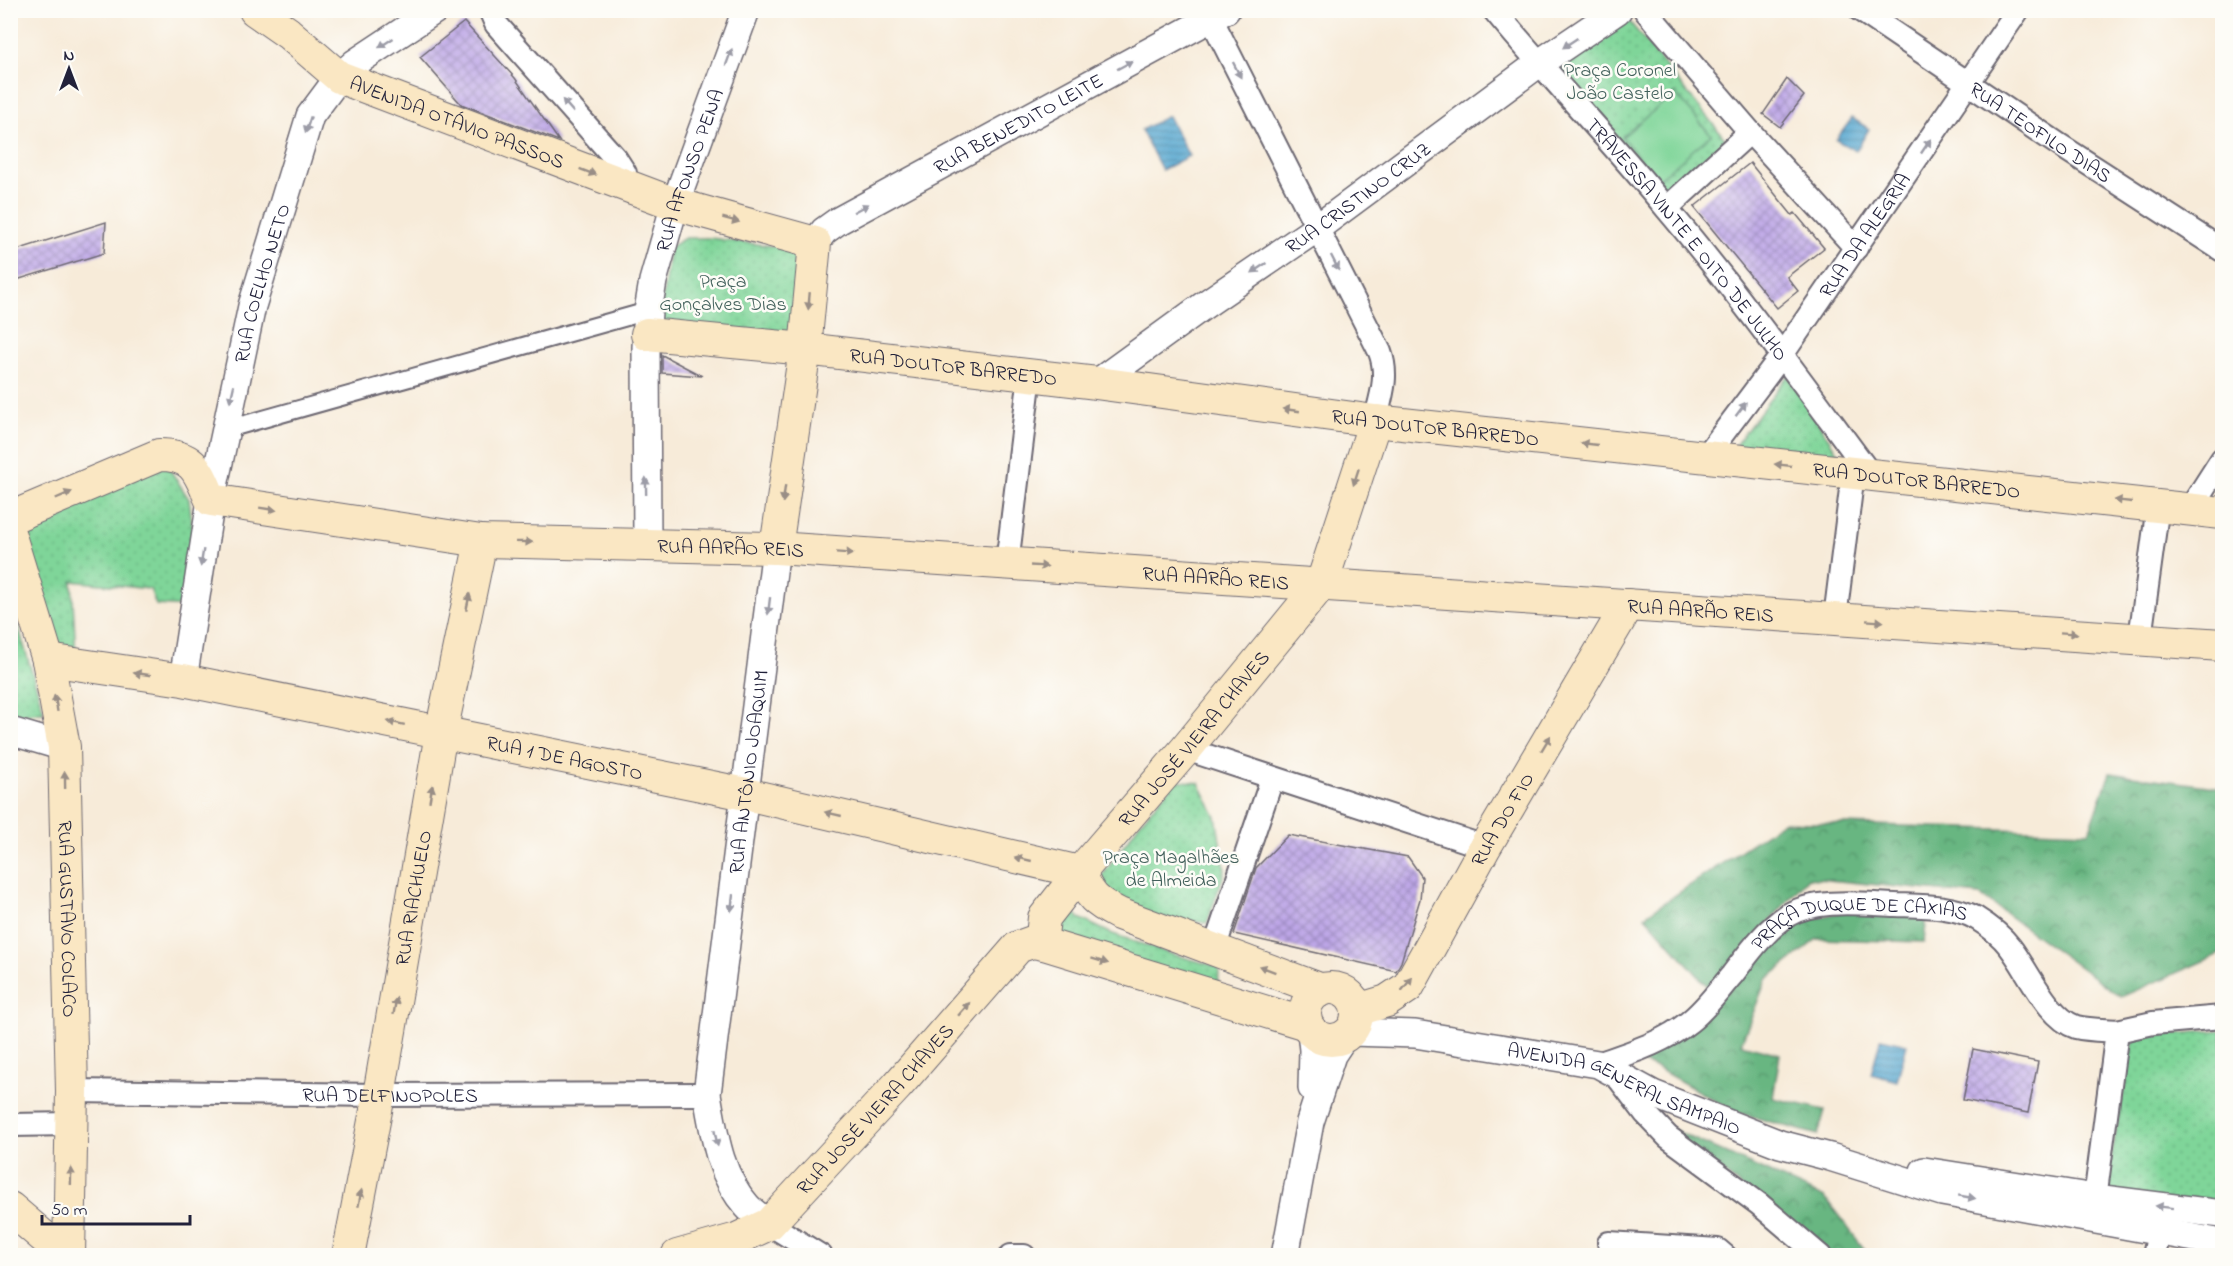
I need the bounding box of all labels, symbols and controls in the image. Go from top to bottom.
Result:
one-way arrow [378,37,394,48]
one-way arrow [1562,37,1578,48]
north arrow [39,39,99,99]
text: N [64,44,75,68]
one-way arrow [725,48,735,66]
park label: Praça Coronel João Castelo [1564,57,1676,109]
one-way arrow [1116,60,1133,70]
one-way arrow [1233,62,1242,79]
street label: RUA BENEDITO LEITE [929,67,1109,183]
street label: AVENIDA OTÁVIO PASSOS [345,70,568,178]
street label: RUA TEOFILO DIAS [1963,76,2116,192]
street label: RUA AFONSO PENA [650,85,733,256]
one-way arrow [562,99,575,114]
street label: TRAVESSA VINTE E OITO DE JULHO [1578,113,1794,368]
one-way arrow [303,116,312,134]
street label: RUA CRISTINO CRUZ [1280,136,1438,263]
one-way arrow [1920,138,1931,155]
one-way arrow [579,168,597,177]
street label: RUA DA ALEGRIA [1813,168,1919,304]
street label: RUA COELHO NETO [228,201,299,366]
one-way arrow [853,203,870,213]
one-way arrow [723,216,741,225]
one-way arrow [1330,255,1340,272]
one-way arrow [1251,262,1267,274]
park label: Praça Gonçalves Dias [659,268,787,320]
one-way arrow [805,292,814,311]
street label: RUA DOUTOR BARREDO [848,342,1058,395]
one-way arrow [227,384,237,403]
one-way arrow [1735,401,1747,417]
street label: RUA DOUTOR BARREDO [1329,403,1540,456]
one-way arrow [1281,405,1300,414]
one-way arrow [1579,439,1598,449]
street label: RUA DOUTOR BARREDO [1811,457,2022,508]
one-way arrow [1773,460,1792,470]
one-way arrow [1351,468,1361,486]
one-way arrow [641,476,651,495]
one-way arrow [780,485,789,504]
one-way arrow [56,490,74,500]
one-way arrow [2113,496,2132,506]
one-way arrow [259,504,278,513]
street label: RUA AARÃO REIS [657,533,805,567]
one-way arrow [514,537,533,547]
one-way arrow [197,548,206,567]
one-way arrow [835,548,854,557]
street label: RUA AARÃO REIS [1141,561,1290,599]
one-way arrow [1030,562,1049,571]
one-way arrow [464,593,474,611]
street label: RUA AARÃO REIS [1626,593,1775,632]
one-way arrow [765,596,774,615]
one-way arrow [1865,616,1884,626]
one-way arrow [2060,629,2079,638]
street label: RUA JOSÉ VIEIRA CHAVES [1113,645,1278,835]
street label: RUA ANTÔNIO JOAQUIM [723,668,777,876]
one-way arrow [133,669,152,678]
one-way arrow [52,694,61,713]
one-way arrow [386,718,405,727]
street label: RUA 1 DE AGOSTO [483,730,645,790]
one-way arrow [1541,735,1552,751]
street label: RUA DO FIO [1465,768,1543,872]
one-way arrow [60,771,69,790]
one-way arrow [427,784,436,803]
one-way arrow [824,809,842,819]
street label: RUA GUSTAVO COLACO [49,820,82,1018]
street label: RUA RIACHUELO [389,828,441,968]
park label: Praça Magalhães de Almeida [1103,844,1239,896]
one-way arrow [1014,853,1032,863]
street label: PRAÇA DUQUE DE CAXIAS [1745,891,1971,958]
one-way arrow [727,894,737,913]
one-way arrow [1091,957,1109,966]
one-way arrow [1258,964,1276,974]
one-way arrow [1401,976,1414,992]
one-way arrow [390,997,399,1016]
one-way arrow [957,1001,970,1017]
street label: RUA JOSÉ VIEIRA CHAVES [791,1018,962,1203]
street label: AVENIDA GENERAL SAMPAIO [1505,1037,1745,1144]
street label: RUA DELFINOPOLES [302,1082,478,1112]
one-way arrow [711,1129,721,1147]
one-way arrow [66,1167,76,1186]
scale bar [42,1188,190,1226]
one-way arrow [356,1188,365,1207]
one-way arrow [1958,1193,1977,1202]
text: 50 m [51,1198,88,1224]
one-way arrow [2155,1202,2174,1211]

